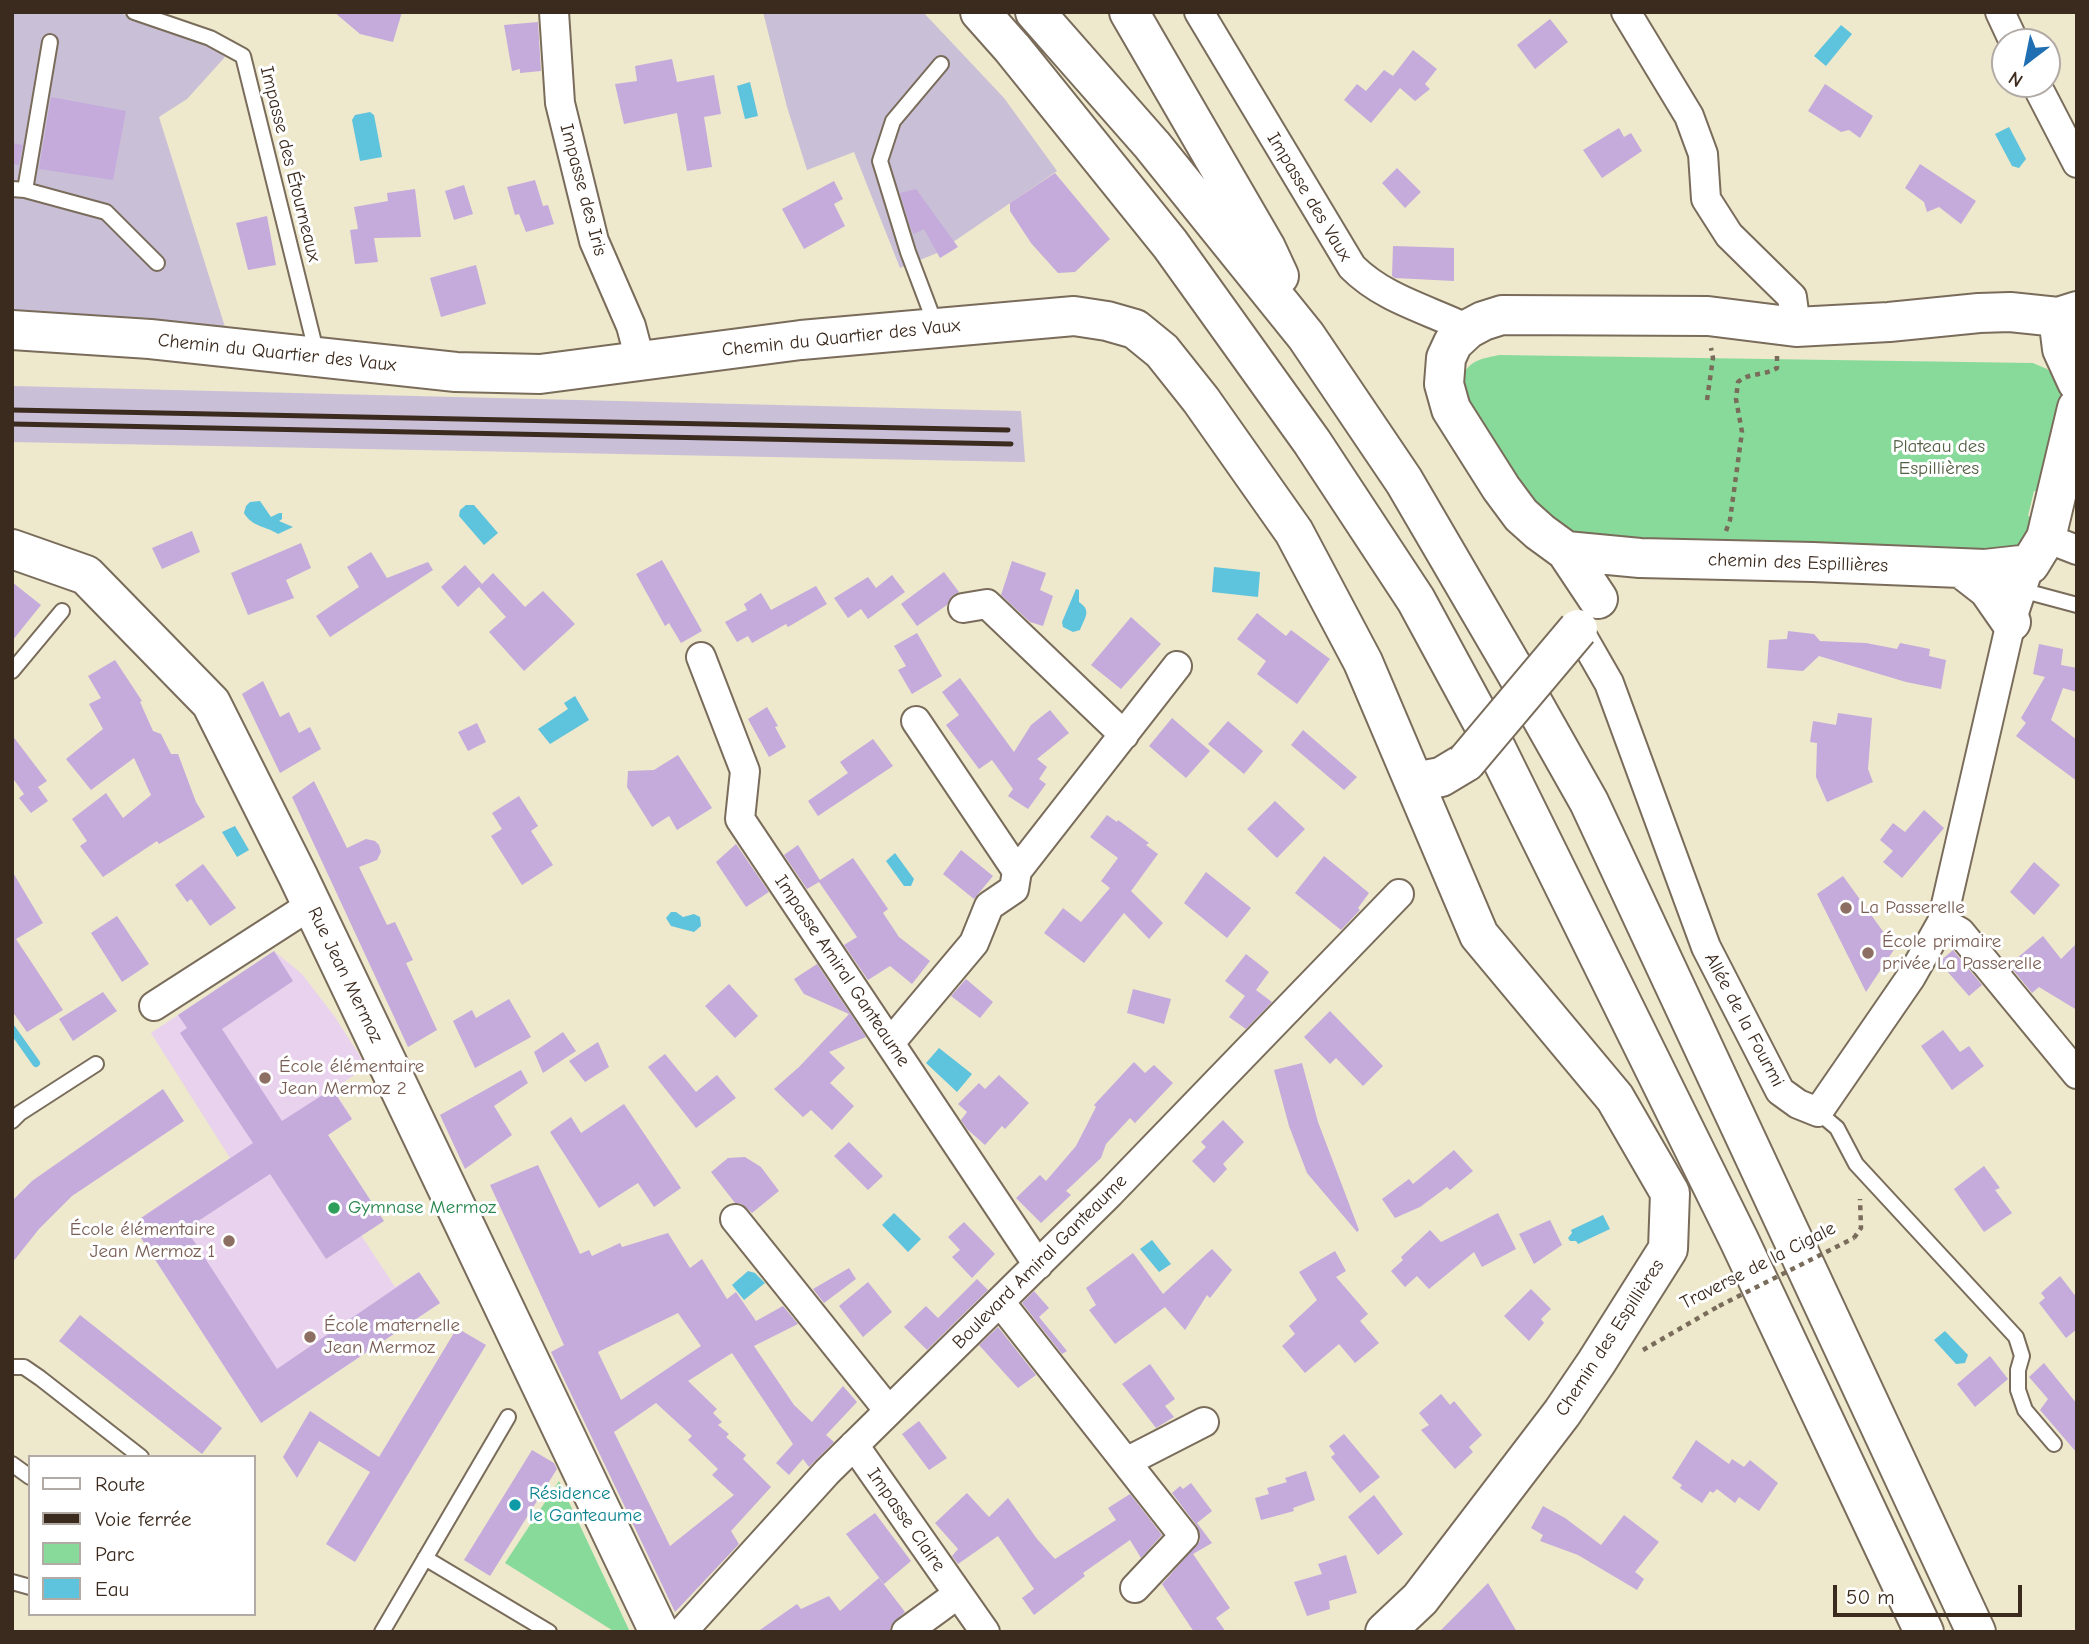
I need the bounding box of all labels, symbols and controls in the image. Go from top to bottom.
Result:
north arrow [1991,28,2061,98]
street label: Impasse des Étourneaux [255,64,325,264]
text: N [2005,67,2027,92]
street label: Impasse des Iris [554,122,612,258]
street label: Impasse des Vaux [1262,129,1356,265]
street label: Chemin du Quartier des Vaux [721,314,961,362]
street label: Chemin du Quartier des Vaux [157,329,397,377]
park label: Plateau des Espillières [1893,436,1985,480]
street label: chemin des Espillières [1708,548,1888,578]
street label: Impasse Amiral Ganteaume [769,871,915,1071]
place label: La Passerelle [1860,897,1965,919]
marker: La Passerelle [1838,900,1854,916]
street label: Rue Jean Mermoz [302,903,388,1047]
place label: École primaire privée La Passerelle [1882,931,2042,975]
marker: École primaire privée La Passerelle [1860,945,1876,961]
street label: Allée de la Fourmi [1699,949,1789,1091]
place label: École élémentaire Jean Mermoz 2 [279,1056,424,1100]
marker: École élémentaire Jean Mermoz 2 [257,1070,273,1086]
street label: Boulevard Amiral Ganteaume [948,1170,1132,1354]
place label: Gymnase Mermoz [348,1197,496,1219]
marker: Gymnase Mermoz [326,1200,342,1216]
street label: Traverse de la Cigale [1677,1217,1839,1315]
place label: École élémentaire Jean Mermoz 1 [70,1219,215,1263]
marker: École élémentaire Jean Mermoz 1 [221,1233,237,1249]
street label: Chemin des Espillières [1551,1255,1669,1421]
place label: École maternelle Jean Mermoz [324,1315,460,1359]
marker: École maternelle Jean Mermoz [302,1329,318,1345]
legend [28,1455,256,1616]
street label: Impasse Claire [862,1464,950,1576]
text: Route [95,1472,145,1496]
place label: Résidence le Ganteaume [529,1483,642,1527]
marker: Résidence le Ganteaume [507,1497,523,1513]
text: Voie ferrée [95,1507,192,1531]
text: Parc [95,1542,135,1566]
scale bar [1837,1570,2026,1614]
text: Eau [95,1577,129,1601]
text: 50 m [1846,1585,1895,1609]

